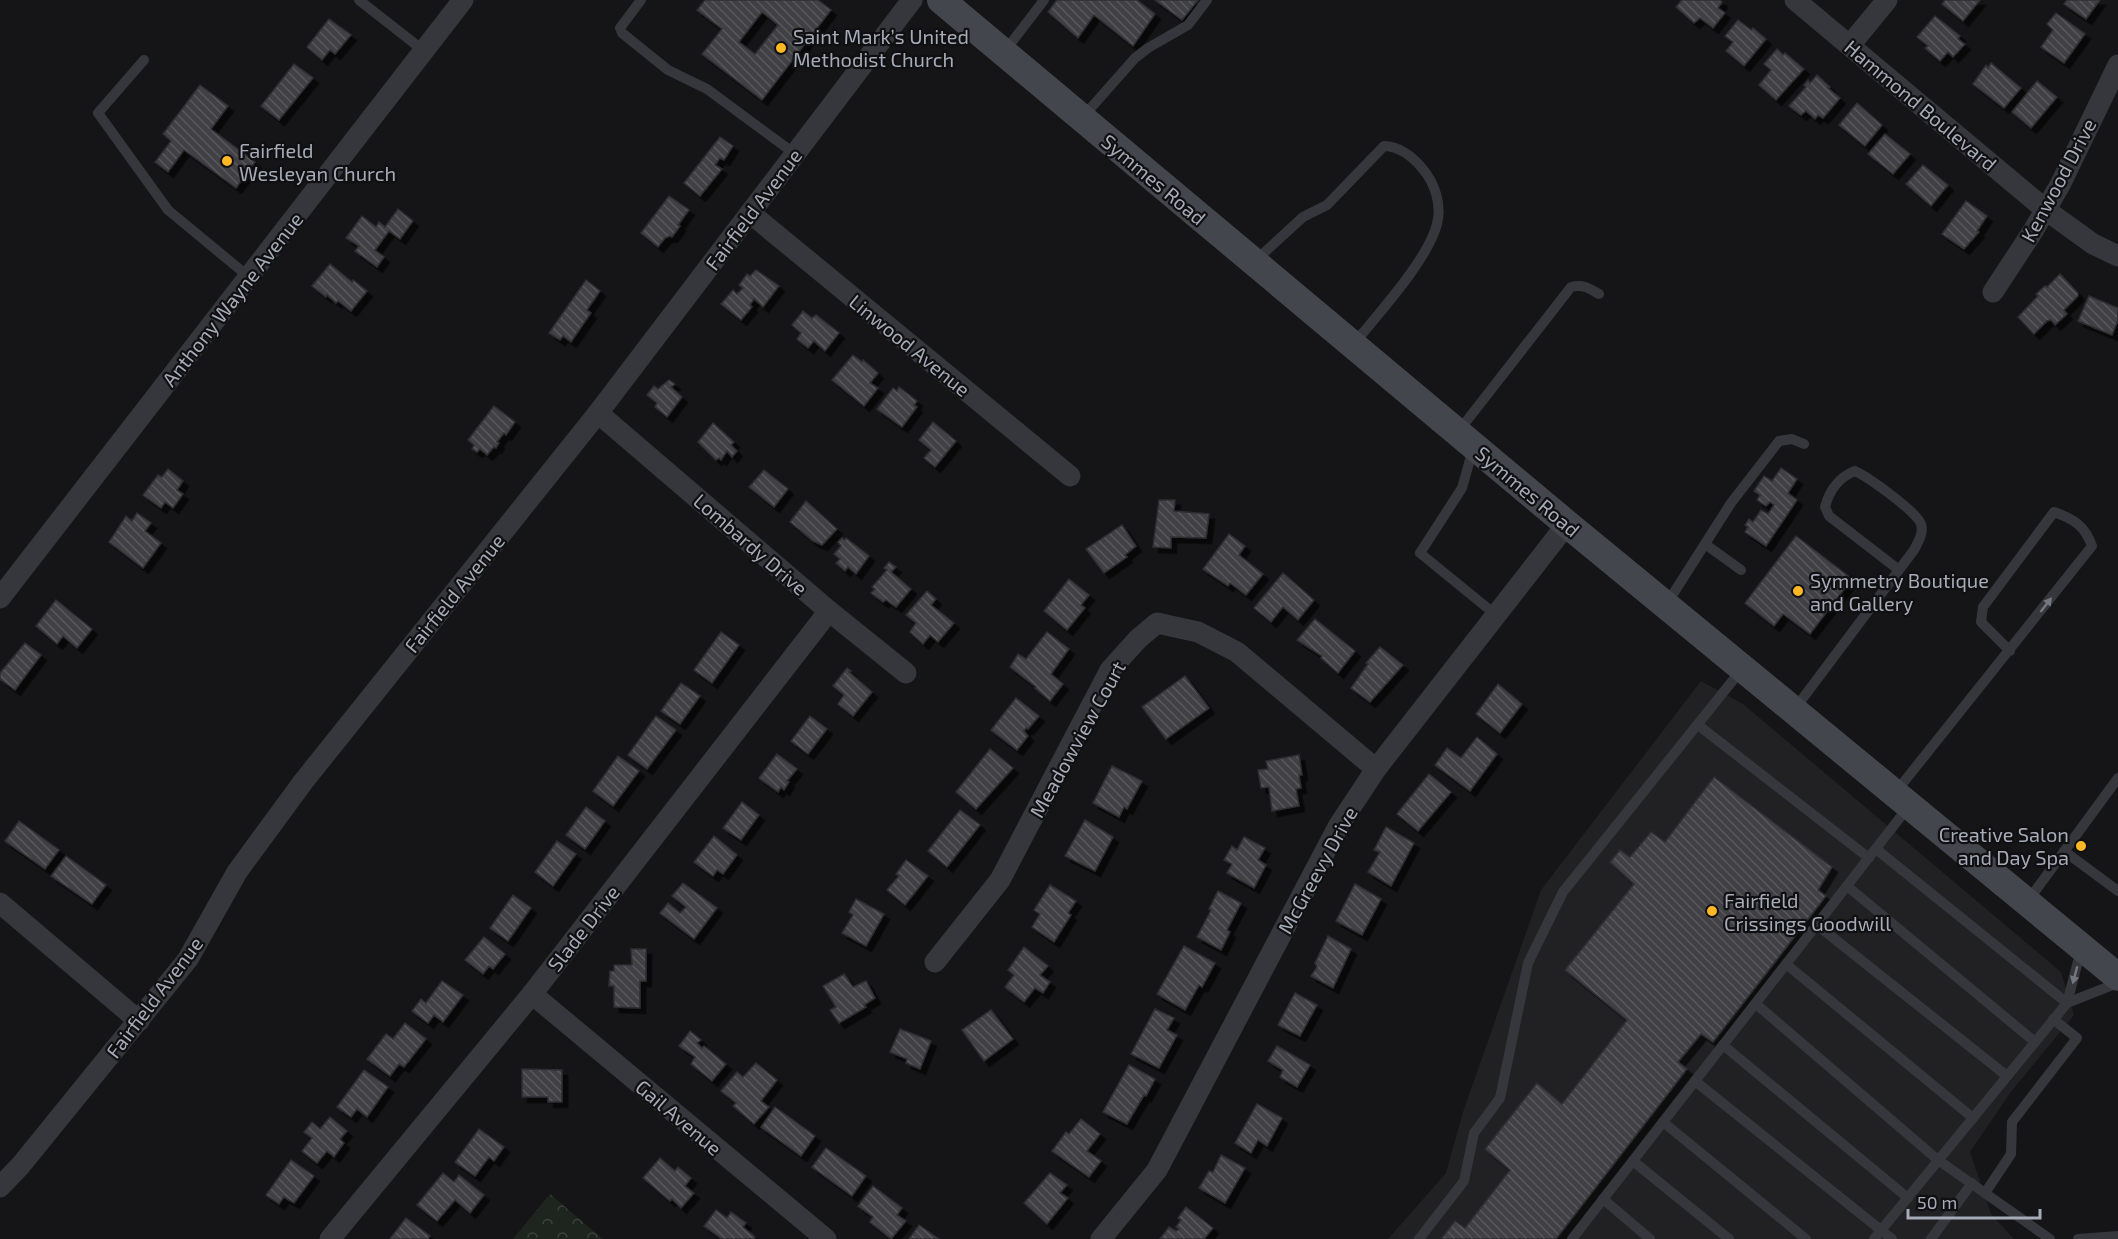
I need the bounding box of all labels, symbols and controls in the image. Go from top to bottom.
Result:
place label: Saint Mark’s United Methodist Church [793,24,969,71]
street label: Hammond Boulevard [1840,34,2002,176]
marker: Saint Mark’s United Methodist Church [774,41,788,55]
street label: Kenwood Drive [2015,114,2101,246]
street label: Symmes Road [1097,129,1211,229]
place label: Fairfield Wesleyan Church [239,138,396,185]
street label: Fairfield Avenue [700,144,806,274]
marker: Fairfield Wesleyan Church [220,154,234,168]
street label: Anthony Wayne Avenue [157,207,307,391]
street label: Linwood Avenue [845,289,975,401]
street label: Symmes Road [1471,441,1585,541]
street label: Lombardy Drive [689,488,813,600]
street label: Fairfield Avenue [399,529,509,657]
place label: Symmetry Boutique and Gallery [1810,568,1989,615]
marker: Symmetry Boutique and Gallery [1791,584,1805,598]
one-way arrow [2039,597,2052,613]
street label: Meadowview Court [1024,656,1130,821]
street label: McGreevy Drive [1272,802,1362,938]
place label: Creative Salon and Day Spa [1939,822,2069,869]
marker: Creative Salon and Day Spa [2074,839,2088,853]
street label: Slade Drive [542,880,624,976]
place label: Fairfield Crissings Goodwill [1724,888,1891,935]
marker: Fairfield Crissings Goodwill [1705,904,1719,918]
street label: Fairfield Avenue [101,932,207,1062]
one-way arrow [2069,966,2079,984]
street label: Gail Avenue [631,1074,727,1160]
scale bar [1908,1182,2040,1220]
text: 50 m [1917,1191,1957,1213]

